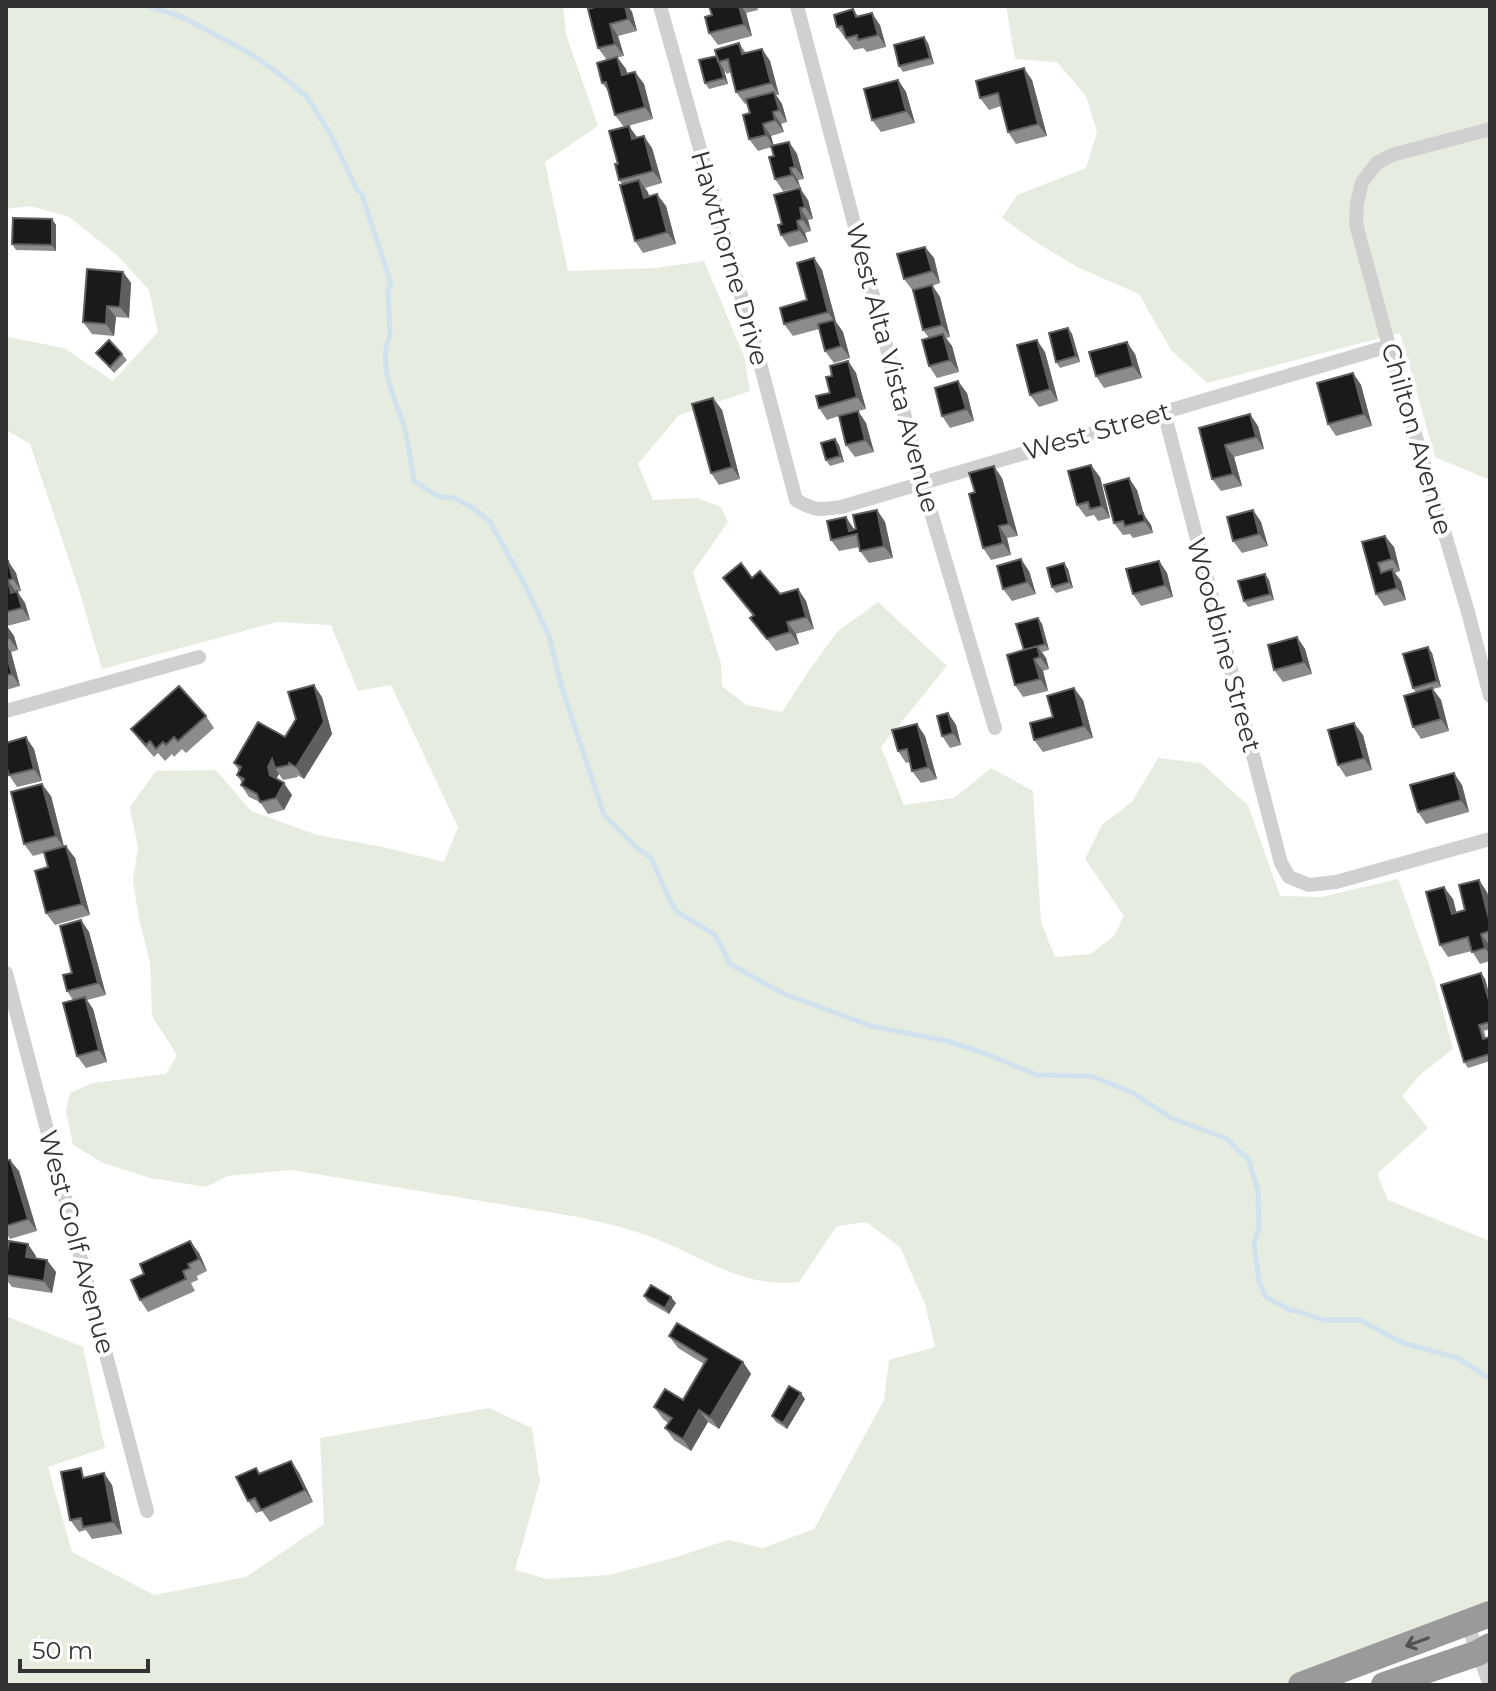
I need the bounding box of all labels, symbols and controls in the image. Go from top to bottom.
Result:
street label: Hawthorne Drive [684,147,776,369]
street label: West Alta Vista Avenue [839,220,947,516]
street label: Chilton Avenue [1374,339,1460,539]
street label: West Street [1020,395,1174,467]
street label: Woodbine Street [1180,534,1268,756]
street label: West Golf Avenue [32,1127,122,1357]
scale bar [20,1623,148,1673]
text: 50 m [32,1636,93,1665]
one-way arrow [1405,1636,1430,1650]

